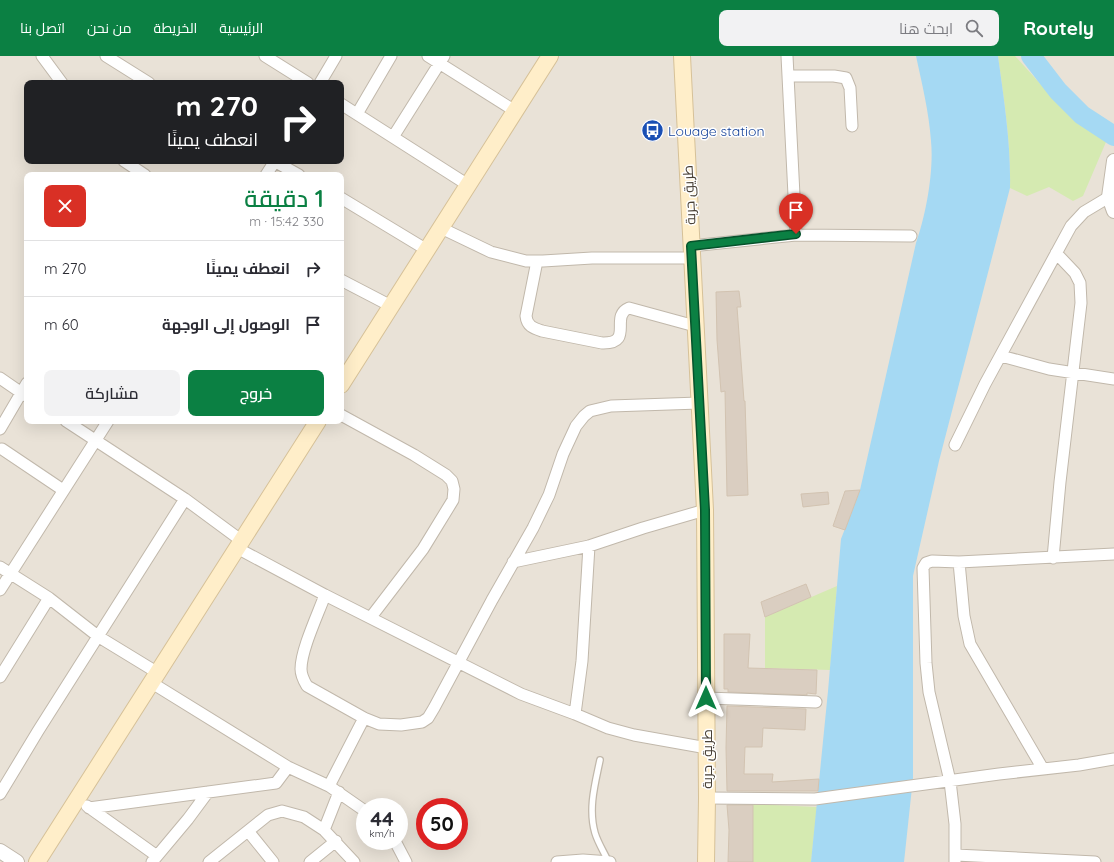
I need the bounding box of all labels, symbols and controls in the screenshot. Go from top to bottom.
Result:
search box [719,10,999,46]
text: Routely [1023,16,1094,40]
icon: search [963,17,985,39]
text: اتصل بنا [20,19,65,37]
text: من نحن [87,19,132,37]
text: الخريطة [154,19,197,37]
text: الرئيسية [219,19,263,37]
text: ابحث هنا [899,19,953,38]
text: 270 m [176,88,258,123]
icon: right [272,96,324,148]
bus stop icon: Louage station [640,118,666,144]
place label: Louage station [668,122,765,140]
text: انعطف يمينًا [167,128,258,151]
street label: طريق جربة [678,165,700,225]
text: 1 دقيقة [244,183,324,213]
button: close [44,185,86,227]
pin [779,193,813,234]
icon: arrive [785,199,807,221]
text: 330 m · 15:42 [249,213,324,229]
icon: right [302,258,324,280]
text: 270 m [44,259,86,278]
text: انعطف يمينًا [206,259,290,278]
icon: arrive [302,314,324,336]
text: 60 m [44,315,79,334]
text: الوصول إلى الوجهة [162,315,290,334]
button: مشاركة [44,370,180,416]
button: خروج [188,370,324,416]
position arrow [685,677,727,719]
street label: طريق جربة [698,729,716,789]
speed limit sign: 50 [416,798,468,850]
text: 44 [370,806,394,831]
text: km/h [369,827,395,840]

